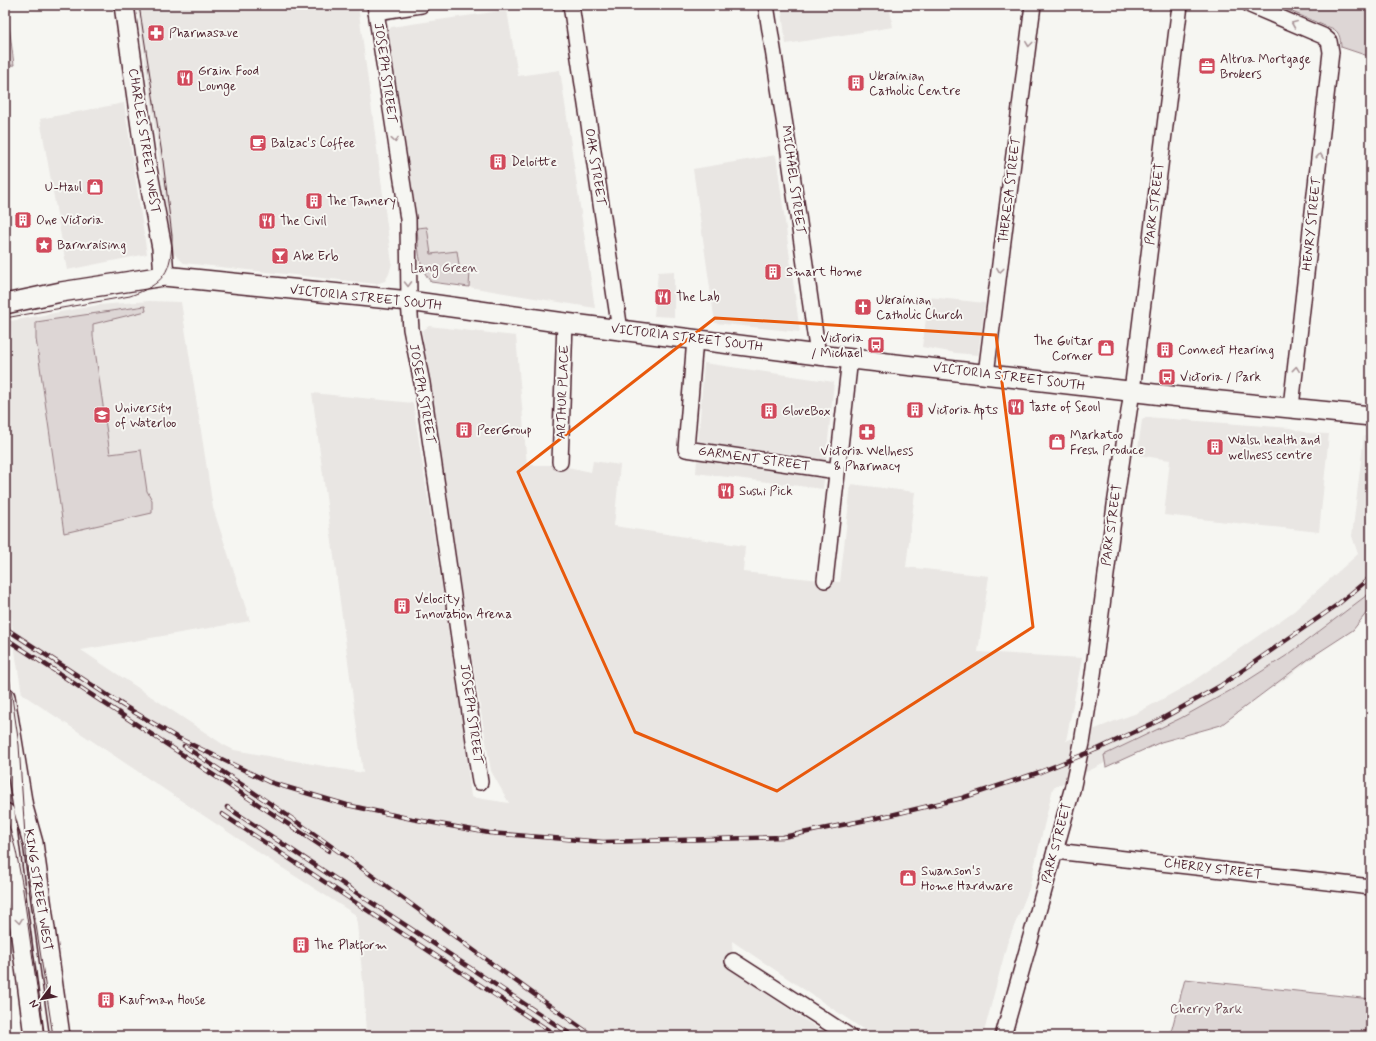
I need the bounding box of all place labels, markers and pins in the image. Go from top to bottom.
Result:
pharmacy icon: Pharmasave [146,23,166,43]
place label: Pharmasave [169,25,238,42]
place label: Altrua Mortgage Brokers [1220,51,1311,83]
office icon: Altrua Mortgage Brokers [1197,56,1217,76]
place label: Grain Food Lounge [198,63,259,96]
restaurant icon: Grain Food Lounge [175,68,195,88]
place label: Ukrainian Catholic Centre [869,68,961,100]
building icon: Ukrainian Catholic Centre [846,73,866,93]
cafe icon: Balzac's Coffee [248,133,268,153]
place label: Balzac's Coffee [271,135,355,152]
building icon: Deloitte [488,152,508,172]
place label: Deloitte [511,154,557,171]
shop icon: U-Haul [85,177,105,197]
place label: U-Haul [45,179,82,196]
building icon: The Tannery [304,191,324,211]
place label: The Tannery [327,193,396,210]
building icon: One Victoria [13,210,33,230]
restaurant icon: The Civil [257,211,277,231]
place label: One Victoria [36,212,103,229]
place label: The Civil [280,213,327,230]
place icon: Barnraising [34,235,54,255]
place label: Barnraising [57,237,126,254]
bar icon: Abe Erb [270,246,290,266]
place label: Abe Erb [293,248,339,265]
building icon: Smart Home [763,262,783,282]
place label: Smart Home [786,264,862,281]
restaurant icon: The Lab [653,287,673,307]
place label: The Lab [676,289,720,306]
place label: Ukrainian Catholic Church [876,292,963,324]
church icon: Ukrainian Catholic Church [853,297,873,317]
place label: Victoria / Michael [811,330,863,362]
place label: The Guitar Corner [1033,333,1094,365]
bus stop icon: Victoria / Michael [866,335,886,355]
shop icon: The Guitar Corner [1096,338,1116,358]
building icon: Connect Hearing [1155,340,1175,360]
place label: Connect Hearing [1178,342,1274,359]
bus stop icon: Victoria / Park [1157,367,1177,387]
place label: Victoria / Park [1180,369,1262,386]
restaurant icon: Taste of Seoul [1006,397,1026,417]
place label: Taste of Seoul [1029,399,1101,416]
place label: University of Waterloo [115,400,176,432]
building icon: Victoria Apts [905,400,925,420]
building icon: GloveBox [759,401,779,421]
place label: Victoria Apts [928,402,998,420]
place label: GloveBox [782,403,831,420]
school or university icon: University of Waterloo [92,405,112,425]
building icon: PeerGroup [454,420,474,440]
place label: PeerGroup [477,422,532,439]
pharmacy icon: Victoria Wellness & Pharmacy [857,422,877,442]
place label: Markatoo Fresh Produce [1070,427,1144,459]
shop icon: Markatoo Fresh Produce [1047,432,1067,452]
place label: Walsh health and wellness centre [1228,432,1320,464]
building icon: Walsh health and wellness centre [1205,437,1225,457]
place label: Victoria Wellness & Pharmacy [821,443,913,475]
restaurant icon: Sushi Pick [716,481,736,501]
place label: Sushi Pick [739,483,793,500]
place label: Velocity Innovation Arena [415,591,512,623]
building icon: Velocity Innovation Arena [392,596,412,616]
place label: Swanson's Home Hardware [921,863,1013,895]
shop icon: Swanson's Home Hardware [898,868,918,888]
building icon: The Platform [291,935,311,955]
place label: The Platform [314,937,387,956]
building icon: Kaufman House [96,990,116,1010]
place label: Kaufman House [119,992,206,1009]

